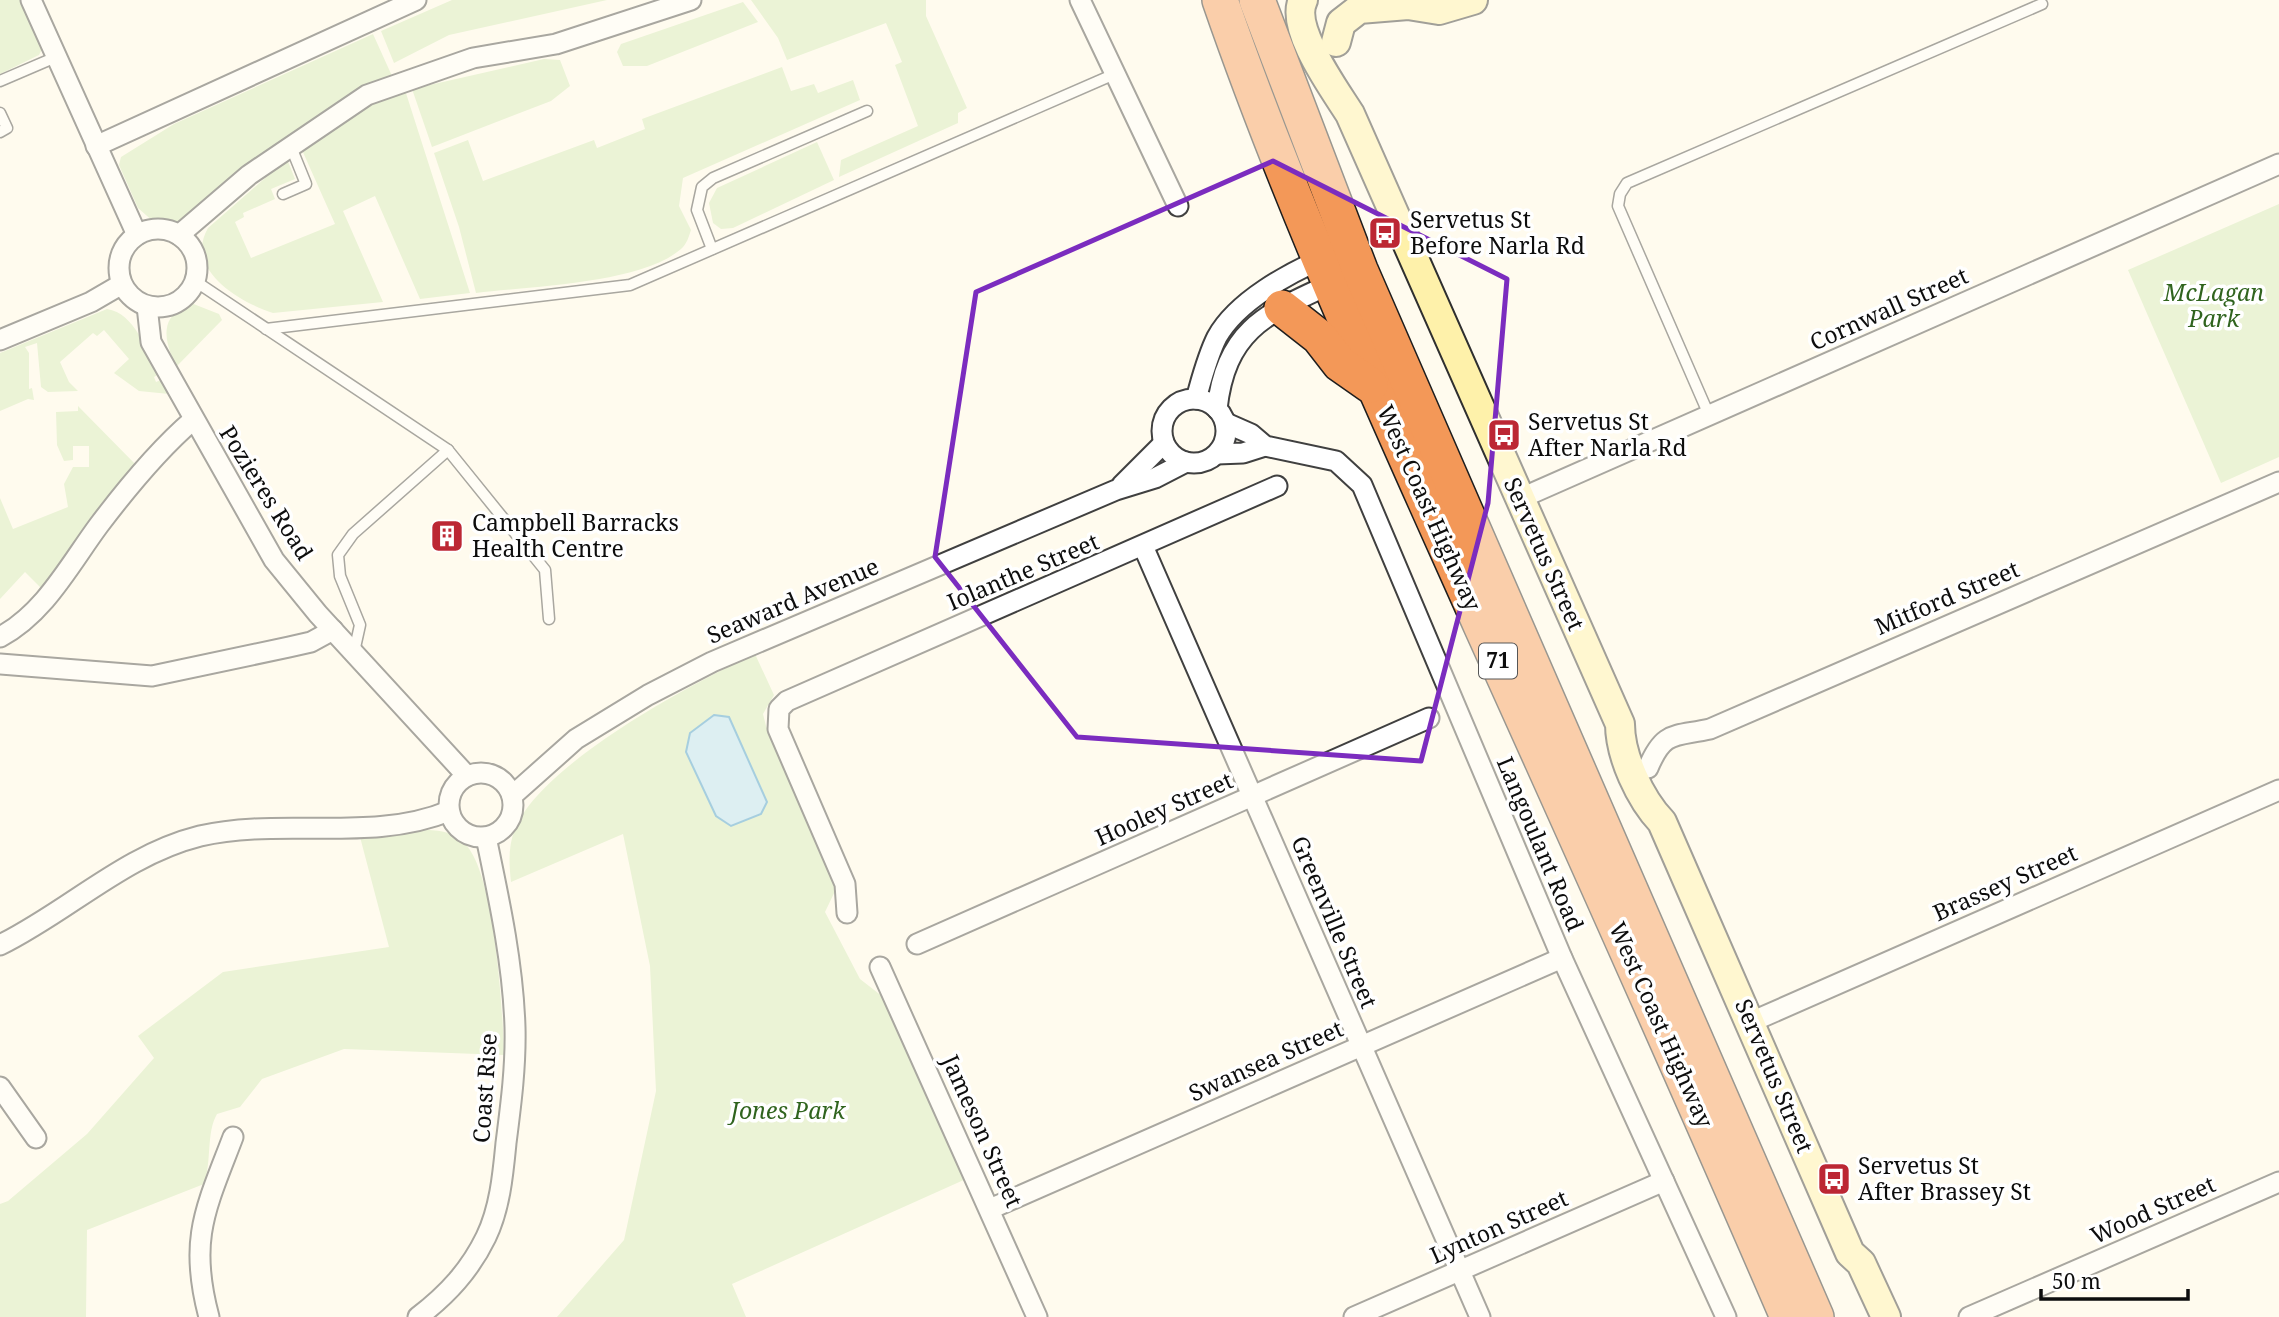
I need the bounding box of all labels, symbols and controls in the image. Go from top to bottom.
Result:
place label: Servetus St Before Narla Rd [1410,203,1585,261]
bus stop icon: Servetus St Before Narla Rd [1366,214,1404,252]
street label: Cornwall Street [1804,259,1973,357]
park label: McLagan Park [2163,276,2264,334]
street label: West Coast Highway [1370,400,1490,616]
place label: Servetus St After Narla Rd [1528,405,1687,463]
bus stop icon: Servetus St After Narla Rd [1485,416,1523,454]
street label: Pozieres Road [213,419,321,566]
street label: Servetus Street [1497,472,1593,635]
place label: Campbell Barracks Health Centre [472,506,679,564]
building icon: Campbell Barracks Health Centre [428,517,466,555]
street label: Iolanthe Street [942,525,1103,617]
street label: Seaward Avenue [702,549,883,651]
street label: Mitford Street [1870,552,2024,642]
road number: 71 [1479,644,1517,678]
street label: Langoulant Road [1490,751,1592,936]
street label: Hooley Street [1090,764,1237,853]
street label: Greenville Street [1284,831,1386,1013]
street label: Brassey Street [1927,836,2082,928]
street label: West Coast Highway [1602,917,1722,1133]
street label: Servetus Street [1728,994,1822,1158]
street label: Swansea Street [1183,1012,1348,1108]
street label: Coast Rise [464,1032,504,1144]
street label: Jameson Street [935,1048,1031,1212]
park label: Jones Park [727,1094,846,1126]
place label: Servetus St After Brassey St [1858,1149,2031,1207]
bus stop icon: Servetus St After Brassey St [1815,1160,1853,1198]
street label: Wood Street [2085,1167,2220,1251]
street label: Lynton Street [1425,1181,1573,1271]
scale bar [2041,1258,2188,1302]
text: 50 m [2052,1267,2101,1295]

